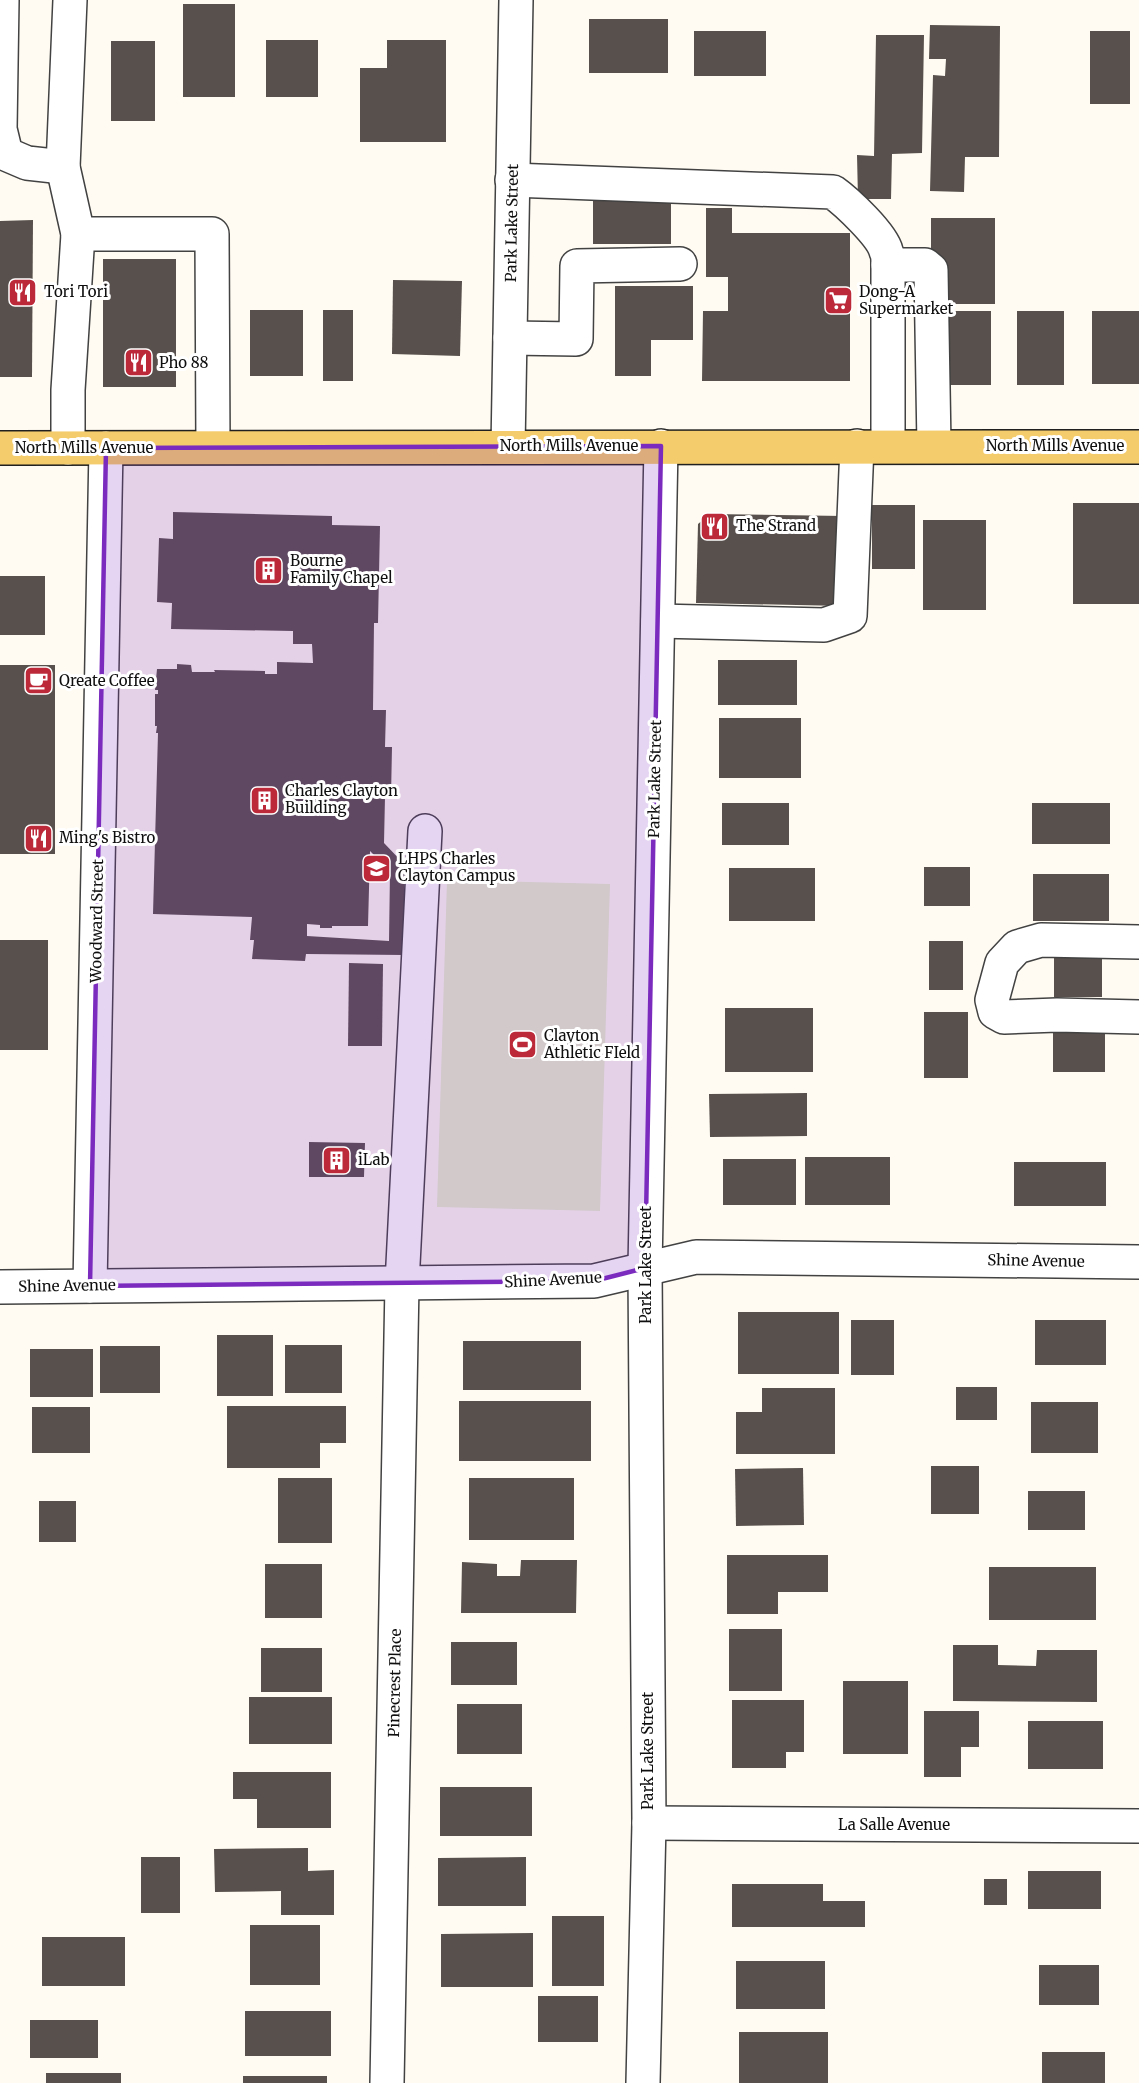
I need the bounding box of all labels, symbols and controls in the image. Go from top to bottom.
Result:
street label: Park Lake Street [501,164,522,282]
restaurant icon: Tori Tori [7,276,39,308]
place label: Tori Tori [44,282,108,301]
place label: Dong-A Supermarket [859,282,953,318]
supermarket icon: Dong-A Supermarket [822,285,854,317]
restaurant icon: Pho 88 [122,347,154,379]
place label: Pho 88 [159,353,209,372]
street label: North Mills Avenue [500,436,639,455]
street label: North Mills Avenue [986,436,1125,455]
street label: North Mills Avenue [15,438,154,457]
restaurant icon: The Strand [699,510,731,542]
place label: The Strand [736,516,816,535]
place label: Bourne Family Chapel [290,551,393,587]
building icon: Bourne Family Chapel [253,554,285,586]
cafe icon: Qreate Coffee [22,665,54,697]
place label: Qreate Coffee [59,671,155,690]
street label: Park Lake Street [644,720,665,838]
place label: Charles Clayton Building [285,781,398,817]
building icon: Charles Clayton Building [248,784,280,816]
restaurant icon: Ming's Bistro [22,822,54,854]
place label: Ming's Bistro [59,828,156,847]
place label: LHPS Charles Clayton Campus [398,849,515,885]
school or university icon: LHPS Charles Clayton Campus [361,852,393,884]
street label: Woodward Street [86,859,107,984]
place label: Clayton Athletic FIeld [543,1026,640,1062]
sports icon: Clayton Athletic FIeld [507,1029,539,1061]
building icon: iLab [321,1144,353,1176]
place label: iLab [358,1150,390,1169]
street label: Park Lake Street [636,1206,655,1324]
street label: Shine Avenue [987,1250,1085,1271]
street label: Shine Avenue [504,1267,602,1292]
street label: Shine Avenue [18,1275,116,1296]
street label: Pinecrest Place [384,1628,405,1737]
street label: Park Lake Street [638,1692,657,1810]
street label: La Salle Avenue [838,1815,950,1834]

